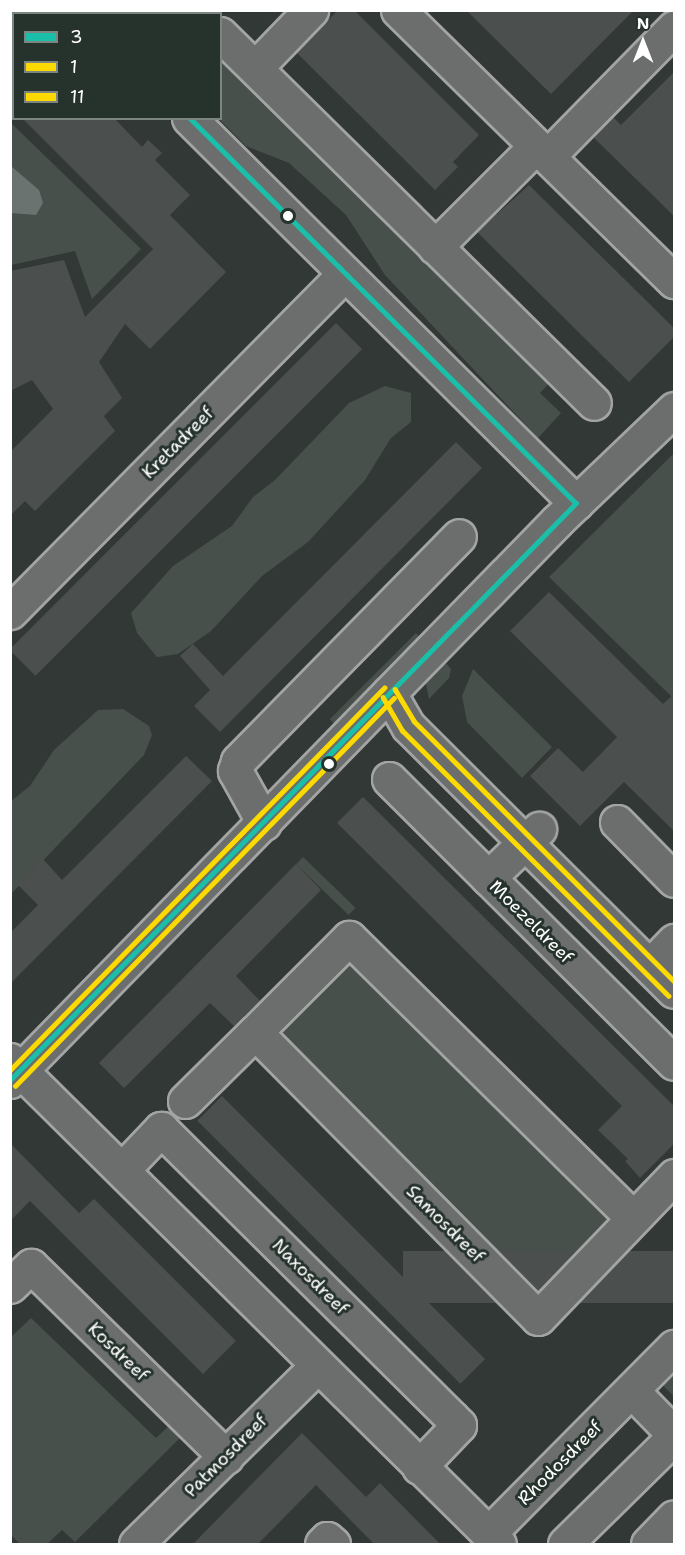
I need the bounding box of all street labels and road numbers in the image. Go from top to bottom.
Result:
street label: Kretadreef [138,403,218,483]
street label: Moezeldreef [485,876,577,968]
street label: Samosdreef [402,1181,488,1267]
street label: Naxosdreef [268,1235,352,1319]
street label: Kosdreef [83,1318,153,1386]
street label: Patmosdreef [180,1410,272,1502]
street label: Rhodosdreef [513,1416,607,1510]

